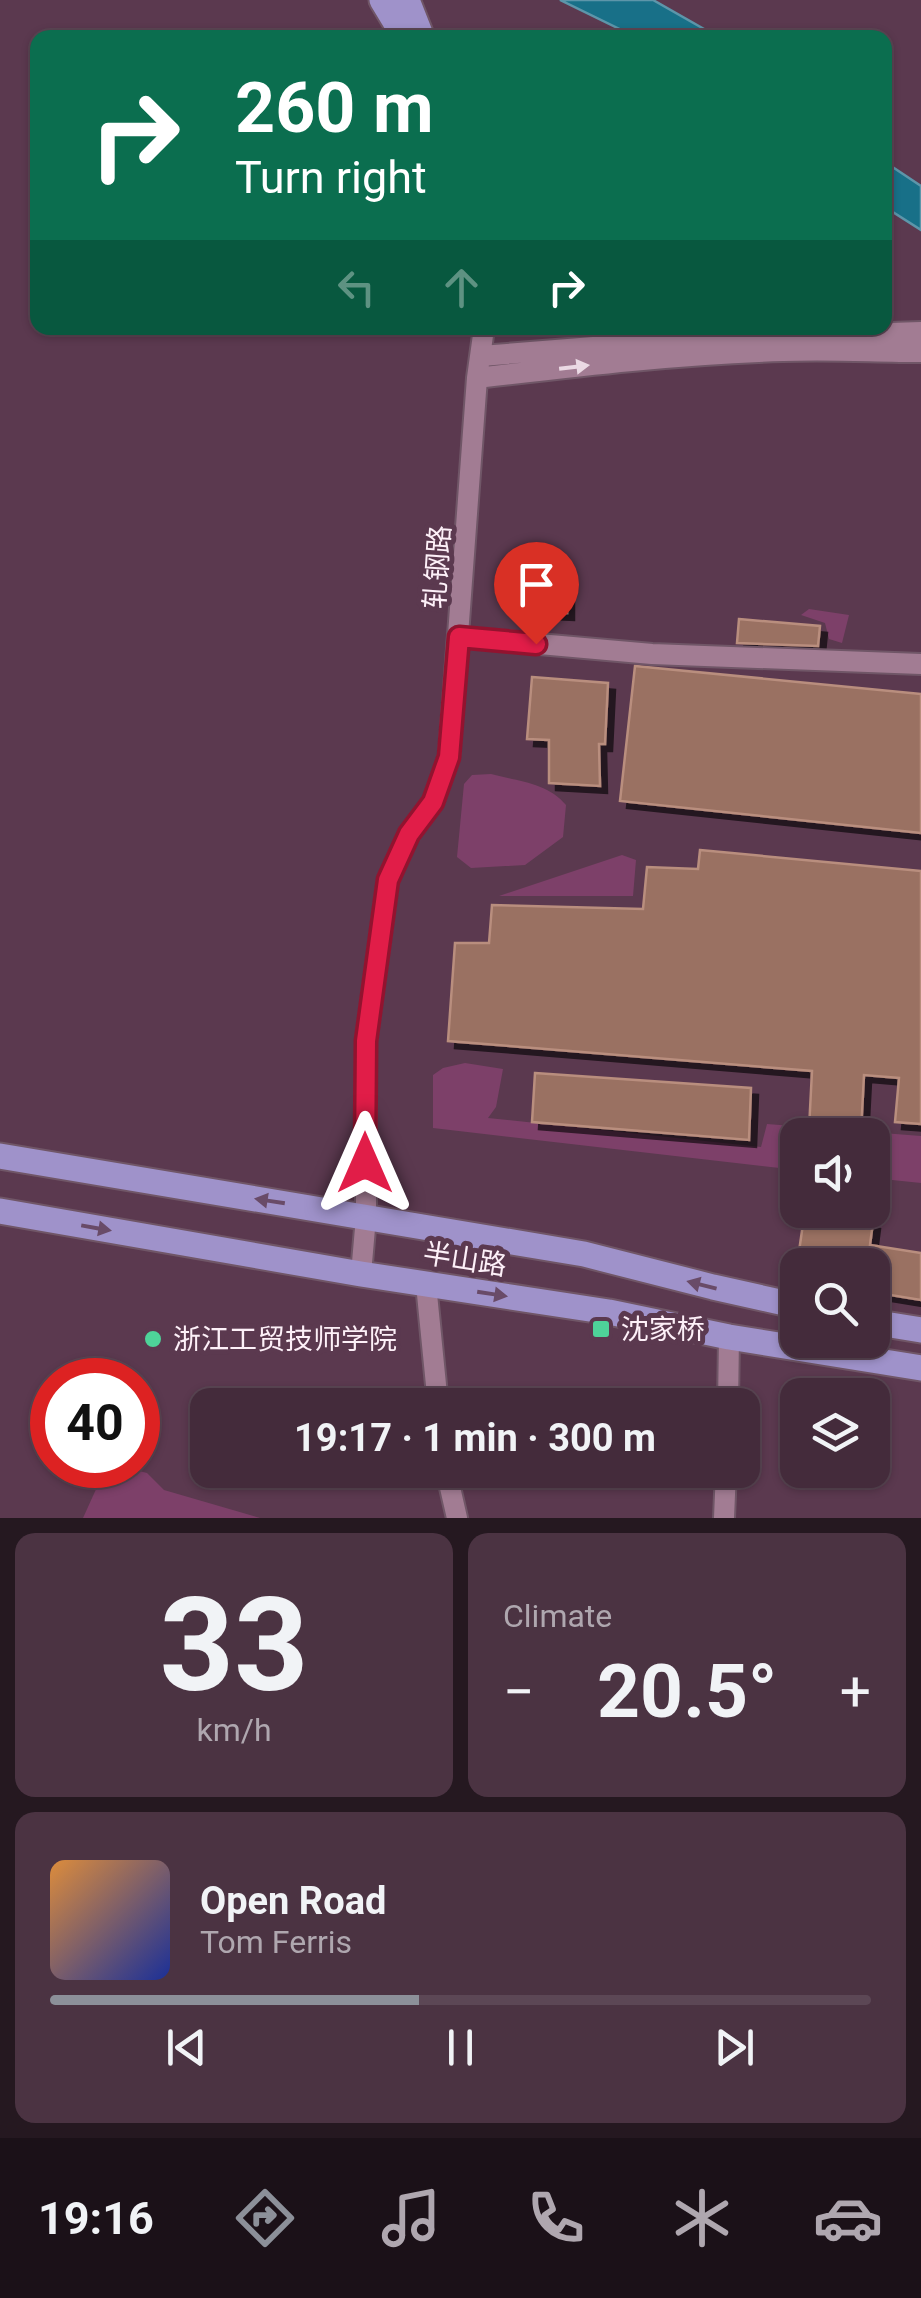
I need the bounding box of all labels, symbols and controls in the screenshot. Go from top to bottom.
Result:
text: 260 m [235,67,434,149]
icon: right [70,70,200,200]
text: Turn right [235,151,427,204]
icon: left [329,260,384,315]
icon: ahead [434,260,489,315]
icon: right [539,260,594,315]
one-way arrow [559,359,591,375]
street label: 轧钢路 [418,524,457,610]
pin [494,542,579,645]
icon: arrive [509,557,564,612]
position arrow [313,1111,417,1215]
map controls [780,1118,890,1488]
button: sound [780,1118,890,1228]
one-way arrow [253,1193,285,1208]
one-way arrow [81,1221,112,1236]
street label: 半山路 [421,1237,509,1282]
button: search [780,1248,890,1358]
one-way arrow [686,1276,717,1292]
one-way arrow [477,1286,509,1302]
place label: 沈家桥 [621,1313,705,1346]
marker: 沈家桥 [590,1318,612,1340]
place label: 浙江工贸技师学院 [173,1323,397,1356]
marker: 浙江工贸技师学院 [142,1328,164,1350]
speed limit sign: 40 [30,1358,160,1488]
button: layers [780,1378,890,1488]
text: 19:17 · 1 min · 300 m [294,1416,656,1460]
text: 33 [159,1569,309,1722]
text: Climate [503,1597,612,1635]
text: 20.5° [597,1647,777,1735]
text: − [503,1660,534,1724]
text: + [840,1660,871,1724]
text: km/h [196,1711,272,1749]
text: Open Road [200,1879,386,1923]
text: Tom Ferris [200,1923,352,1961]
icon: previous [159,2020,214,2075]
icon: pause [433,2020,488,2075]
icon: next [707,2020,762,2075]
icon: directions [230,2183,300,2253]
icon: music [376,2183,446,2253]
icon: phone [521,2183,591,2253]
icon: climate [667,2183,737,2253]
icon: car [813,2183,883,2253]
text: 19:16 [38,2192,154,2245]

